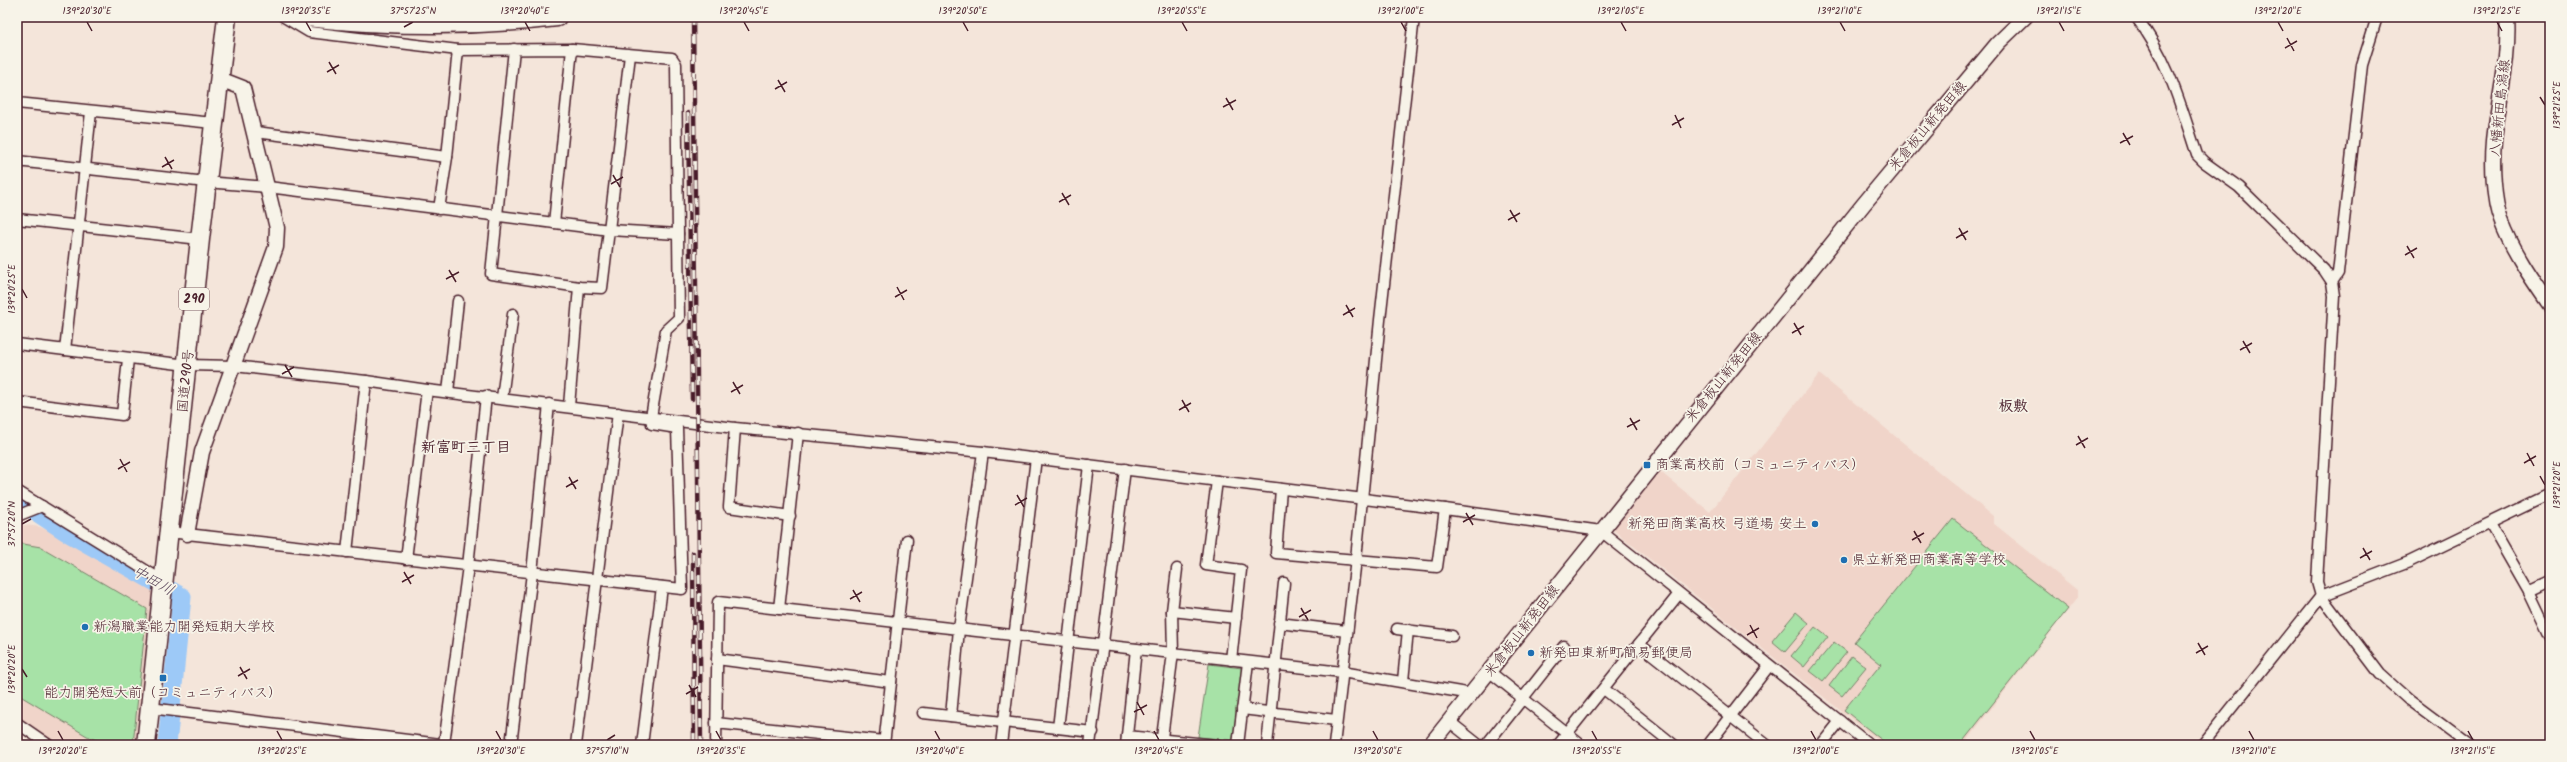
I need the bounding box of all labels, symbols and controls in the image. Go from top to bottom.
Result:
text: 139°20'30"E [62,3,113,19]
text: 139°20'35"E [281,3,332,19]
text: 37°57'25"N [390,3,436,19]
text: 139°20'40"E [500,3,551,19]
text: 139°20'45"E [719,3,770,19]
text: 139°20'50"E [939,3,989,19]
text: 139°20'55"E [1157,3,1208,19]
text: 139°21'00"E [1378,3,1425,19]
text: 139°21'05"E [1597,3,1646,19]
text: 139°21'10"E [1818,3,1864,19]
text: 139°21'15"E [2036,3,2083,19]
text: 139°21'20"E [2254,3,2303,19]
text: 139°21'25"E [2473,3,2522,19]
street label: 八幡新田島潟線 [2484,58,2516,158]
street label: 米倉板山新発田線 [1884,76,1972,176]
text: 139°21'25"E [2549,80,2565,129]
text: 139°20'25"E [4,263,20,314]
road number: 290 [179,288,209,310]
street label: 米倉板山新発田線 [1680,327,1768,427]
street label: 国道290号 [172,348,200,414]
district label: 板敷 [1998,395,2028,419]
district label: 新富町三丁目 [421,436,511,460]
place label: 商業高校前（コミュニティバス） [1655,454,1865,476]
marker: 商業高校前（コミュニティバス） [1642,460,1652,470]
text: 139°21'20"E [2549,460,2565,509]
text: 37°57'20"N [4,501,20,547]
place label: 新発田商業高校 弓道場 安土 [1628,513,1807,535]
marker: 新発田商業高校 弓道場 安土 [1810,519,1820,529]
place label: 県立新発田商業高等学校 [1852,549,2006,571]
marker: 県立新発田商業高等学校 [1839,555,1849,565]
water label: 中田川 [128,559,178,603]
street label: 米倉板山新発田線 [1479,580,1565,682]
place label: 新潟職業能力開発短期大学校 [93,616,275,638]
marker: 新潟職業能力開発短期大学校 [80,622,90,632]
place label: 新発田東新町簡易郵便局 [1539,642,1693,664]
text: 139°20'20"E [4,643,20,694]
marker: 新発田東新町簡易郵便局 [1526,648,1536,658]
marker: 能力開発短大前（コミュニティバス） [158,673,168,683]
place label: 能力開発短大前（コミュニティバス） [44,682,282,704]
text: 139°20'20"E [38,743,89,759]
text: 139°20'25"E [257,743,308,759]
text: 139°20'30"E [476,743,527,759]
text: 37°57'10"N [585,743,629,759]
text: 139°20'35"E [696,743,747,759]
text: 139°20'40"E [915,743,966,759]
text: 139°20'45"E [1134,743,1185,759]
text: 139°20'50"E [1354,743,1404,759]
text: 139°20'55"E [1572,743,1623,759]
text: 139°21'00"E [1793,743,1840,759]
text: 139°21'05"E [2011,743,2060,759]
text: 139°21'10"E [2232,743,2278,759]
text: 139°21'15"E [2450,743,2497,759]

